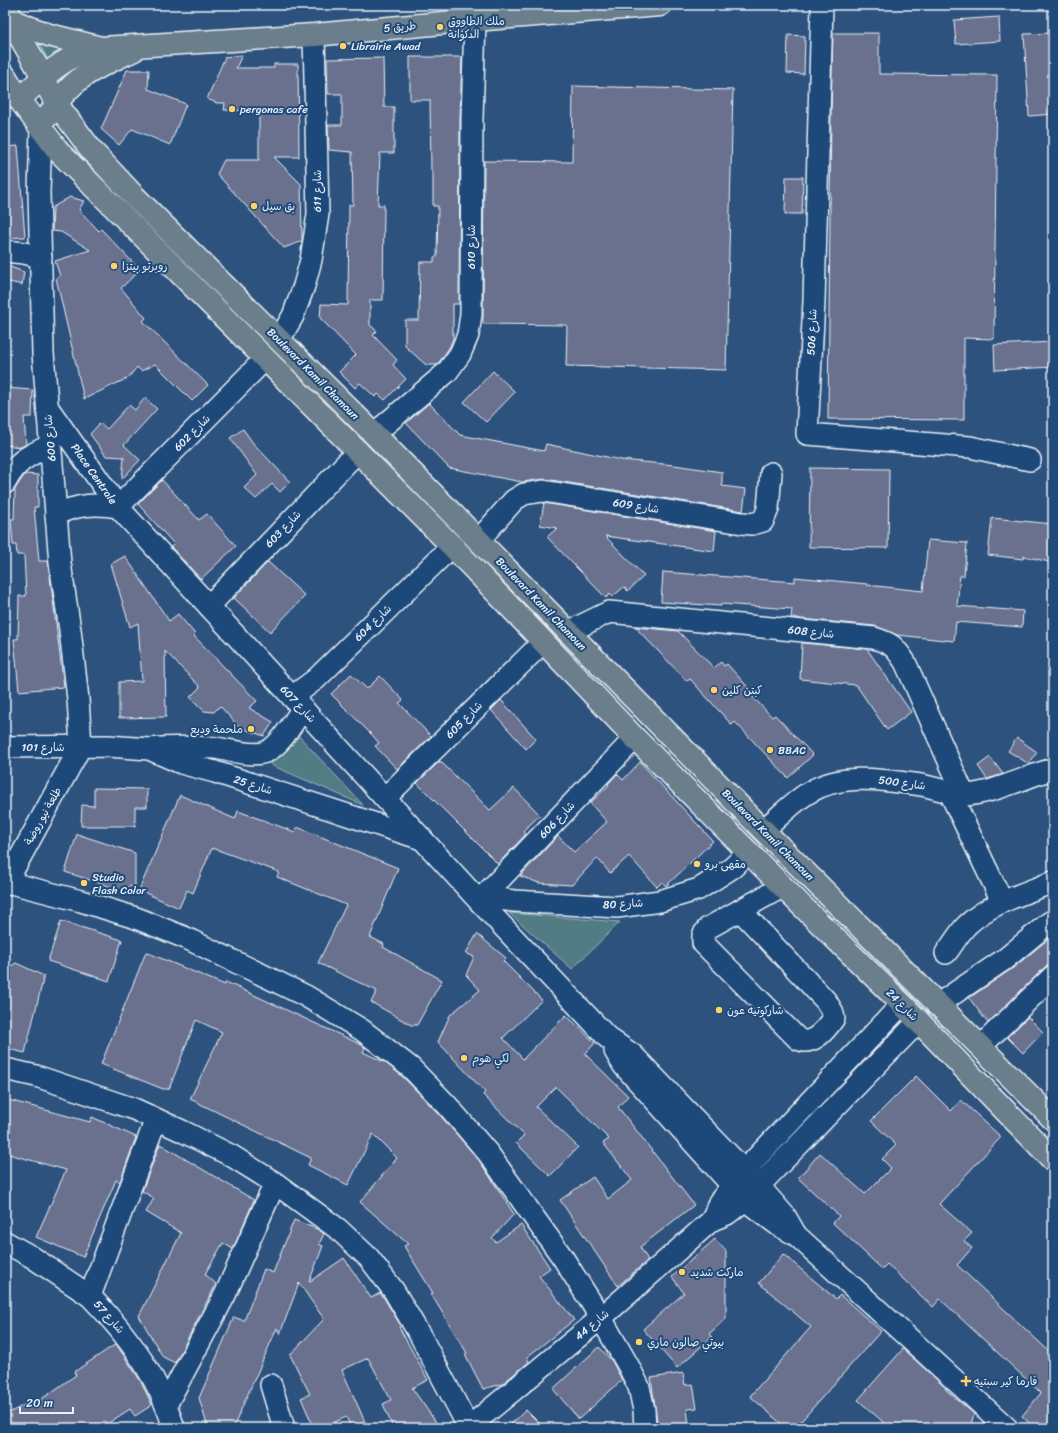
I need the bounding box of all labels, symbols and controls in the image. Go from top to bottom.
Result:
place label: ملك الطاووق الدكوانة [448,12,505,44]
street label: طريق 5 [383,16,417,38]
marker: ملك الطاووق الدكوانة [435,22,445,32]
place label: Librairie Awad [351,37,422,56]
marker: Librairie Awad [338,41,348,51]
place label: pergonas cafe [239,100,308,119]
marker: pergonas cafe [227,104,237,114]
street label: شارع 611 [308,170,327,212]
place label: بق سيل [262,197,295,216]
marker: بق سيل [249,201,259,211]
street label: شارع 610 [462,225,481,269]
place label: روبرتو بيتزا [122,257,167,276]
marker: روبرتو بيتزا [109,261,119,271]
street label: شارع 506 [801,308,823,356]
street label: Boulevard Kamil Chamoun [262,323,364,425]
street label: شارع 602 [169,410,215,456]
street label: شارع 600 [38,414,62,462]
street label: Place Centrale [66,439,122,509]
street label: شارع 609 [611,493,661,519]
street label: شارع 603 [260,506,306,552]
street label: Boulevard Kamil Chamoun [491,553,591,655]
street label: شارع 604 [350,600,396,646]
street label: شارع 608 [787,620,835,644]
street label: شارع 607 [275,681,321,727]
place label: كبتن كلين [722,681,763,700]
marker: كبتن كلين [709,685,719,695]
street label: شارع 605 [441,697,487,743]
place label: ملحمة وديع [190,720,243,739]
marker: ملحمة وديع [246,724,256,734]
street label: شارع 101 [21,738,65,757]
place label: BBAC [778,741,806,760]
marker: BBAC [765,745,775,755]
street label: شارع 25 [231,770,275,800]
street label: شارع 500 [877,770,927,796]
street label: طلعة نيو روضة [19,783,67,849]
street label: Boulevard Kamil Chamoun [717,784,819,886]
street label: شارع 606 [534,797,580,843]
place label: مقهى برو [704,855,746,874]
marker: مقهى برو [692,859,702,869]
place label: Studio Flash Color [92,868,147,900]
marker: Studio Flash Color [79,878,89,888]
street label: شارع 80 [602,893,644,915]
street label: شارع 24 [881,984,923,1026]
place label: شاركوتيه عون [727,1001,784,1020]
marker: شاركوتيه عون [714,1005,724,1015]
place label: لكي هوم [472,1049,509,1069]
marker: لكي هوم [459,1053,469,1063]
place label: ماركت شديد [690,1263,743,1282]
marker: ماركت شديد [677,1267,687,1277]
street label: شارع 57 [89,1296,129,1338]
street label: شارع 44 [570,1305,614,1345]
place label: بيوتي صالون ماري [647,1333,724,1353]
marker: بيوتي صالون ماري [634,1337,644,1347]
place label: فارما كير سبتيه [974,1372,1037,1391]
marker: فارما كير سبتيه [961,1376,971,1386]
scale bar [20,1389,73,1415]
text: 20 m [26,1392,53,1414]

